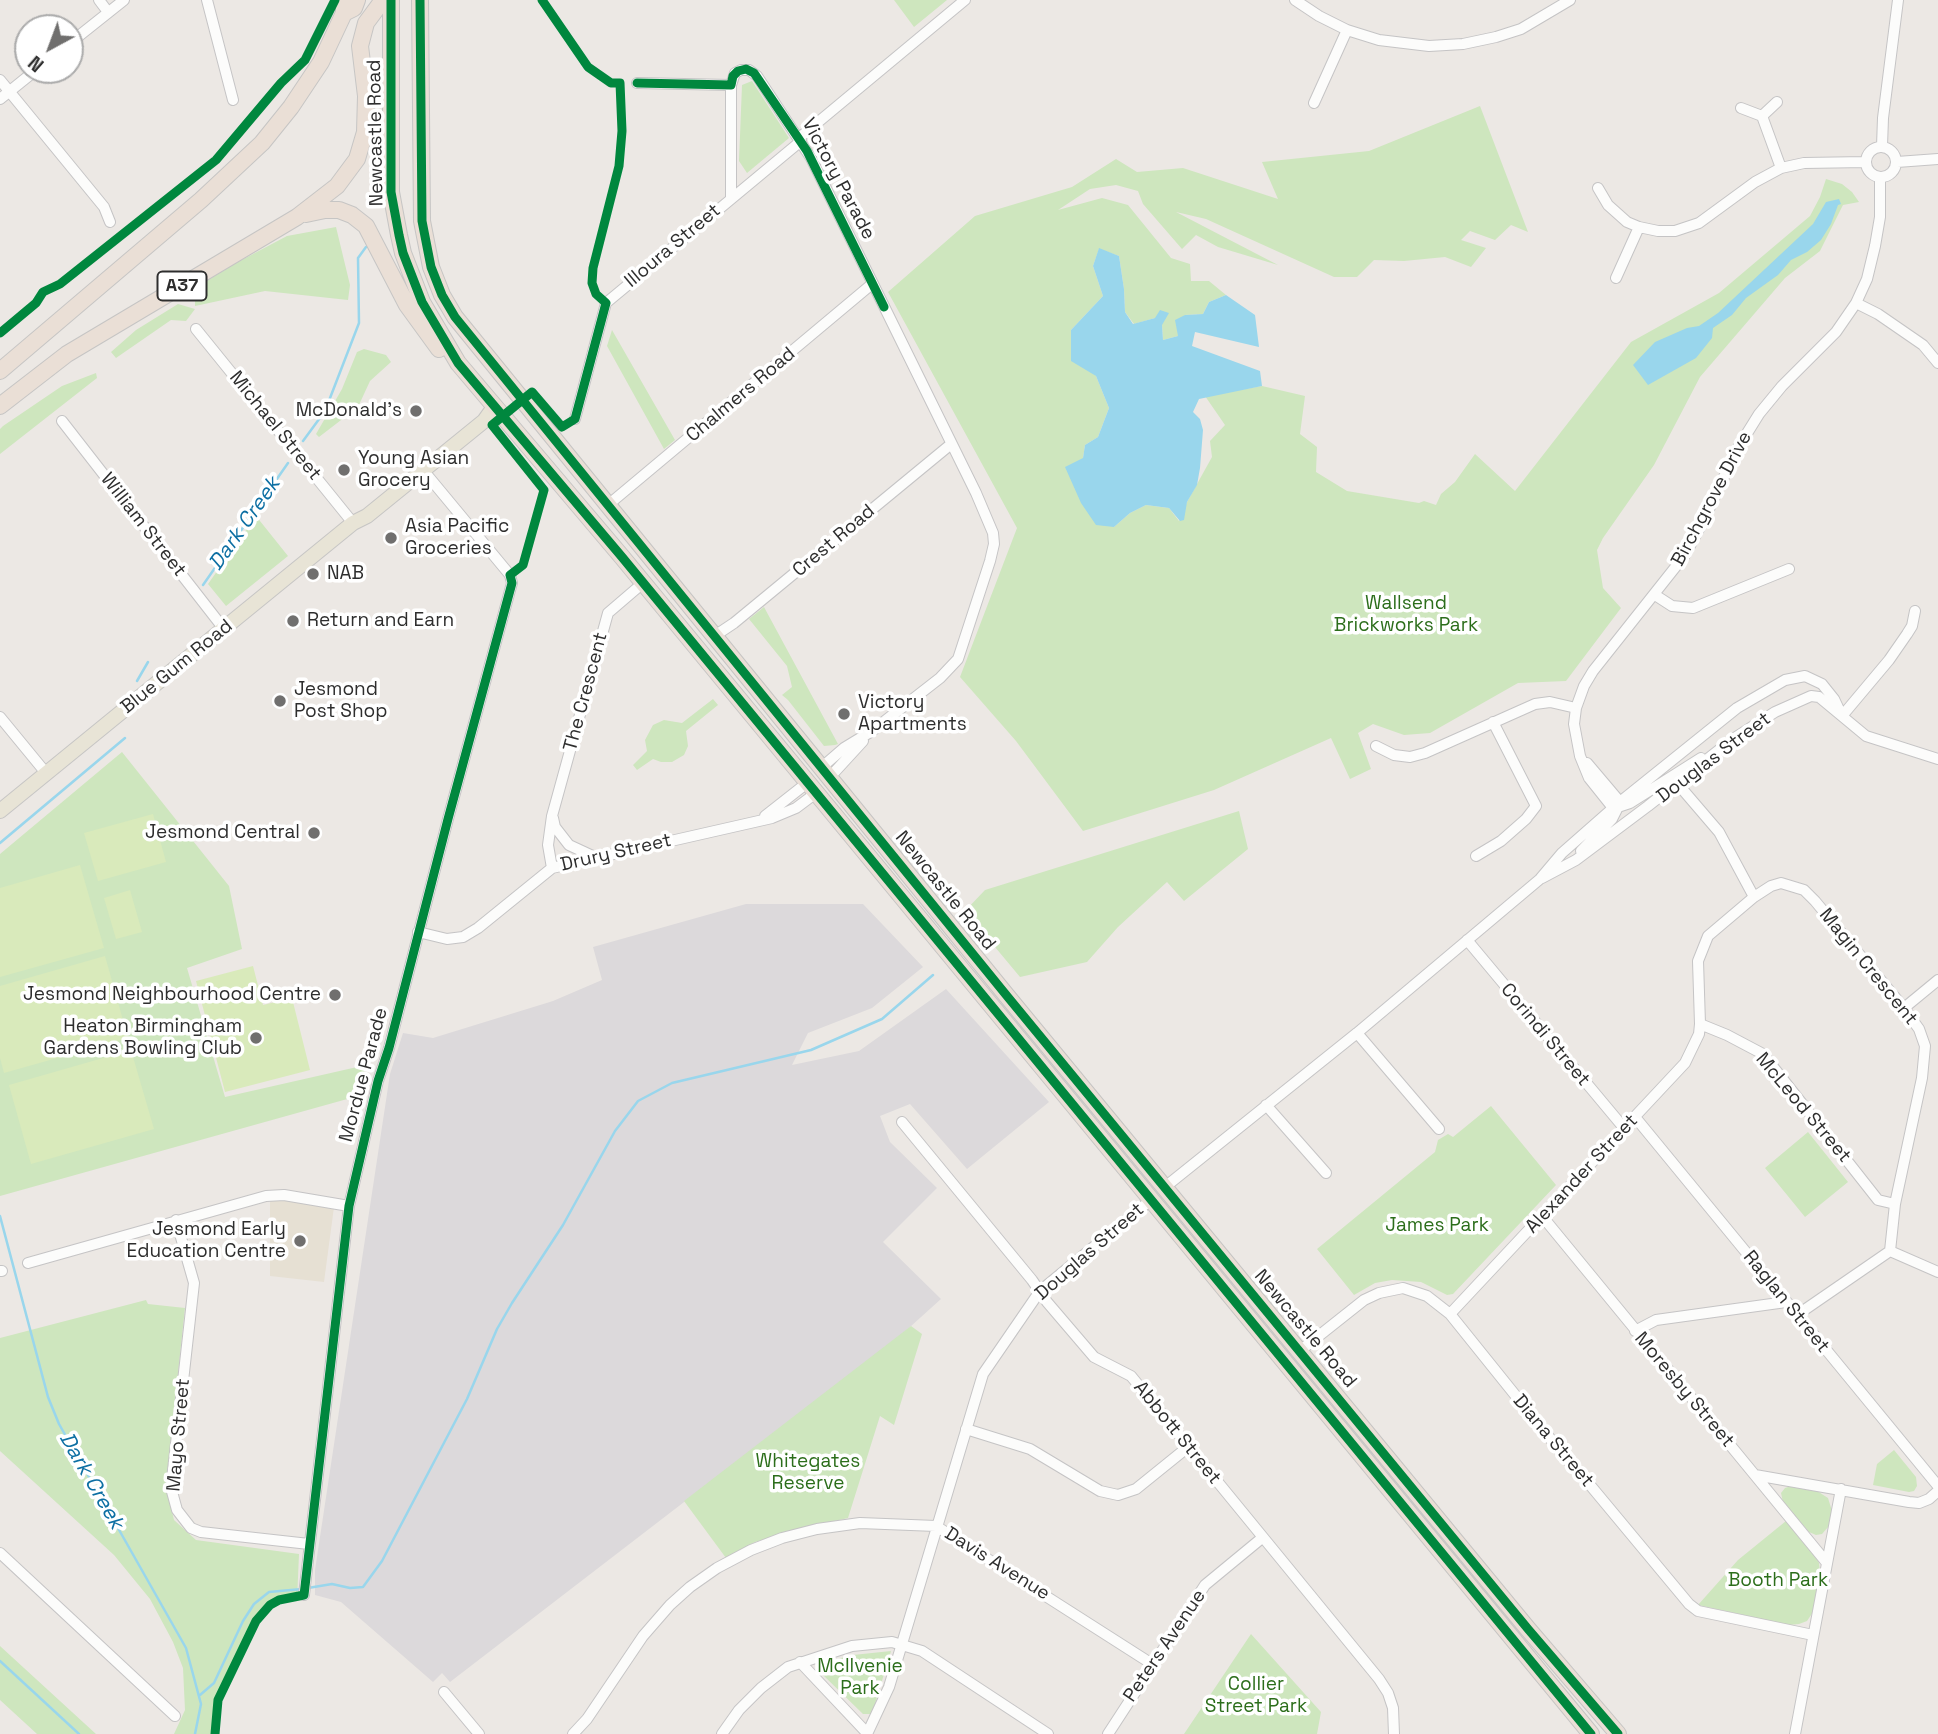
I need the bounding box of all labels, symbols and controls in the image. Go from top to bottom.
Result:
north arrow [14,14,84,84]
text: N [23,50,49,77]
street label: Newcastle Road [363,59,389,207]
street label: Victory Parade [796,114,880,244]
street label: Illoura Street [620,199,726,293]
road number: A37 [158,272,206,300]
street label: Chalmers Road [682,343,800,447]
street label: Michael Street [224,367,326,485]
place label: McDonald's [296,400,402,422]
marker: McDonald's [408,403,424,419]
street label: Birchgrove Drive [1667,428,1757,570]
place label: Young Asian Grocery [358,448,469,492]
marker: Young Asian Grocery [336,462,352,478]
street label: William Street [95,469,191,581]
water label: Dark Creek [204,473,286,575]
street label: Crest Road [788,500,880,582]
place label: Asia Pacific Groceries [405,516,509,560]
marker: Asia Pacific Groceries [383,530,399,546]
place label: NAB [327,563,364,585]
marker: NAB [305,566,321,582]
park label: Wallsend Brickworks Park [1334,593,1478,637]
place label: Return and Earn [307,610,454,632]
marker: Return and Earn [285,613,301,629]
street label: Blue Gum Road [117,615,237,719]
street label: The Crescent [559,630,613,754]
place label: Jesmond Post Shop [294,679,388,723]
place label: Victory Apartments [858,692,967,736]
marker: Jesmond Post Shop [272,693,288,709]
marker: Victory Apartments [836,706,852,722]
street label: Douglas Street [1653,708,1775,808]
place label: Jesmond Central [145,822,300,844]
marker: Jesmond Central [306,825,322,841]
street label: Newcastle Road [890,827,1000,955]
street label: Drury Street [558,829,674,877]
street label: Magin Crescent [1814,904,1922,1030]
street label: Corindi Street [1495,979,1595,1091]
place label: Jesmond Neighbourhood Centre [23,984,321,1006]
marker: Jesmond Neighbourhood Centre [327,987,343,1003]
street label: Mordue Parade [335,1005,393,1145]
place label: Heaton Birmingham Gardens Bowling Club [44,1016,242,1060]
marker: Heaton Birmingham Gardens Bowling Club [248,1030,264,1046]
street label: McLeod Street [1750,1048,1856,1168]
street label: Alexander Street [1521,1110,1643,1238]
street label: Douglas Street [1031,1199,1149,1305]
park label: James Park [1385,1215,1489,1237]
place label: Jesmond Early Education Centre [126,1219,286,1263]
marker: Jesmond Early Education Centre [292,1233,308,1249]
street label: Raglan Street [1738,1246,1834,1358]
street label: Newcastle Road [1249,1265,1361,1393]
street label: Moresby Street [1629,1328,1739,1452]
street label: Mayo Street [163,1377,195,1493]
street label: Abbott Street [1128,1377,1226,1489]
street label: Diana Street [1508,1390,1598,1492]
water label: Dark Creek [53,1428,129,1534]
park label: Whitegates Reserve [756,1451,860,1495]
street label: Davis Avenue [940,1523,1054,1605]
park label: Booth Park [1728,1570,1828,1592]
street label: Peters Avenue [1119,1585,1211,1707]
park label: McIlvenie Park [817,1656,903,1700]
park label: Collier Street Park [1205,1674,1307,1718]

